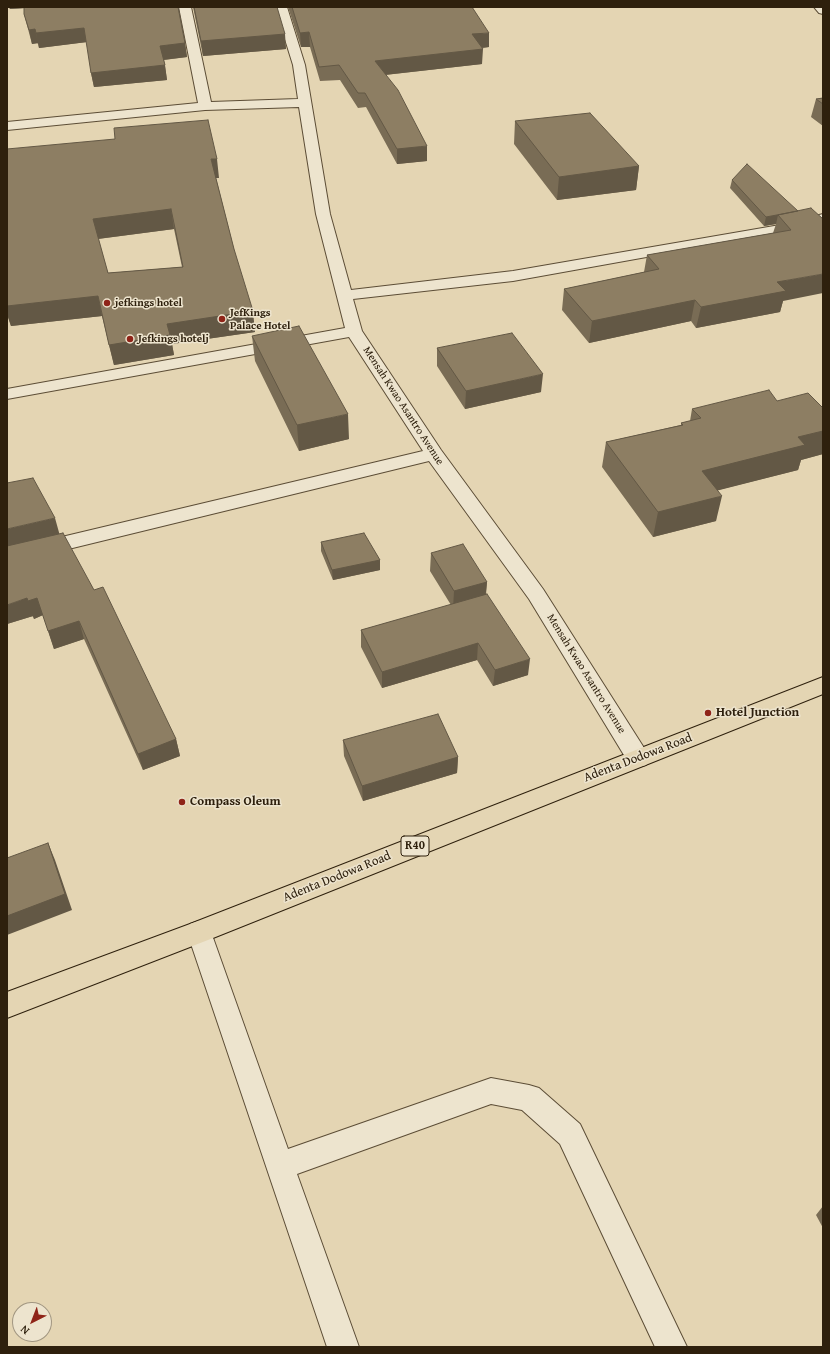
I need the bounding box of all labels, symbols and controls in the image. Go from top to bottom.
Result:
place label: jefkings hotel [115,296,182,310]
marker: jefkings hotel [102,298,112,308]
place label: JefKings Palace Hotel [230,306,290,332]
marker: JefKings Palace Hotel [217,314,227,324]
place label: Jefkings hotelj [138,332,209,346]
marker: Jefkings hotelj [125,334,135,344]
street label: Mensah Kwao Asantro Avenue [360,344,446,468]
street label: Mensah Kwao Asantro Avenue [544,612,628,736]
place label: Hotel Junction [716,705,799,721]
marker: Hotel Junction [703,708,713,718]
street label: Adenta Dodowa Road [582,730,694,786]
place label: Compass Oleum [190,794,281,810]
marker: Compass Oleum [177,797,187,807]
road number: R40 [401,836,429,856]
street label: Adenta Dodowa Road [281,848,393,906]
north arrow [12,1302,52,1342]
text: N [17,1322,33,1339]

